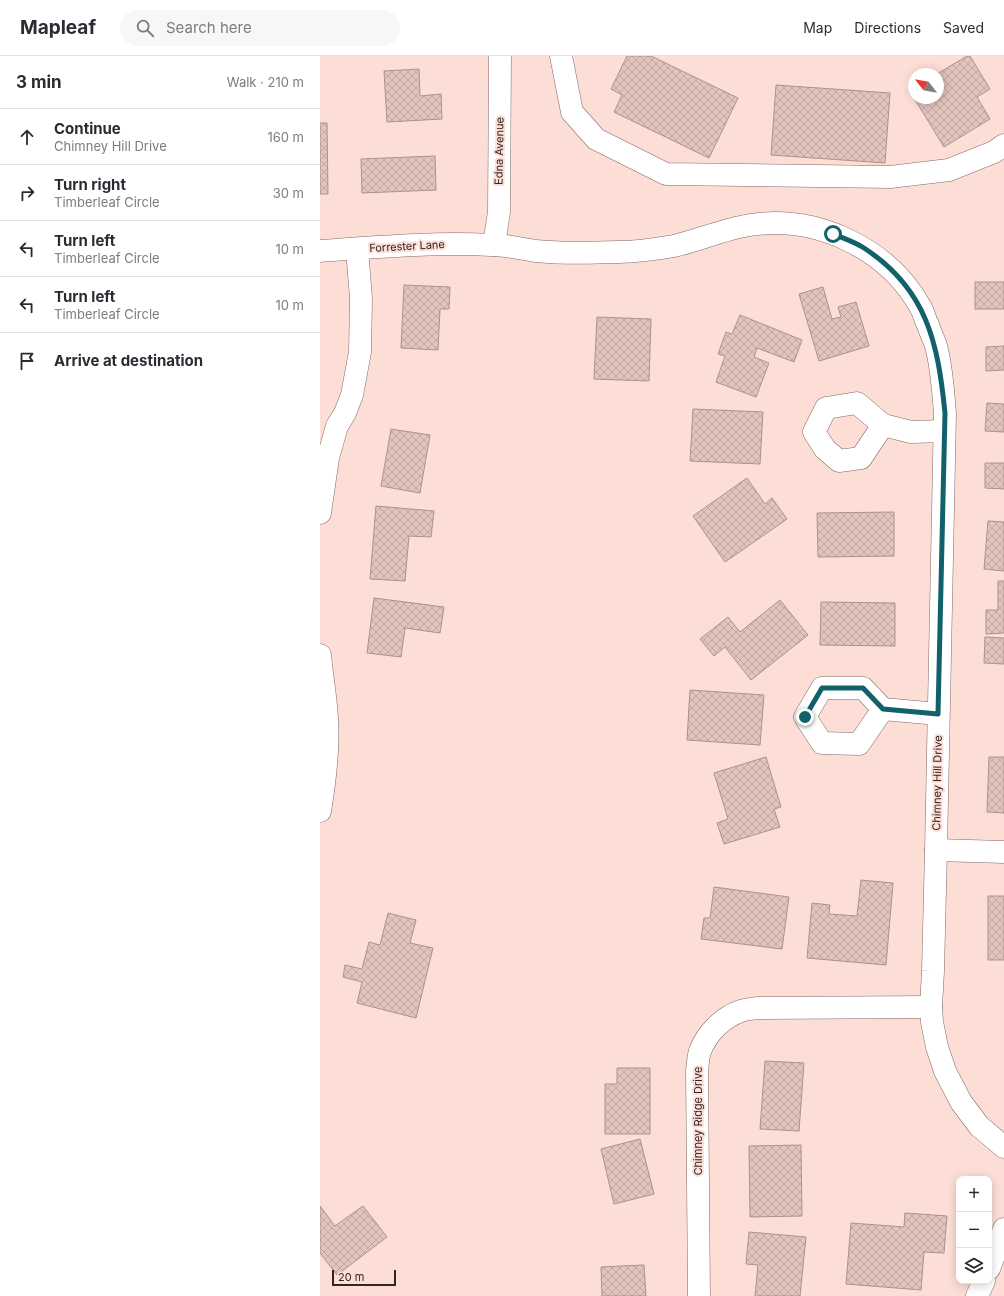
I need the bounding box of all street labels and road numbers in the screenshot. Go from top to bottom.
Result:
street label: Edna Avenue [491,117,507,185]
street label: Forrester Lane [369,237,445,255]
street label: Chimney Hill Drive [929,735,945,831]
street label: Chimney Ridge Drive [691,1067,705,1175]

